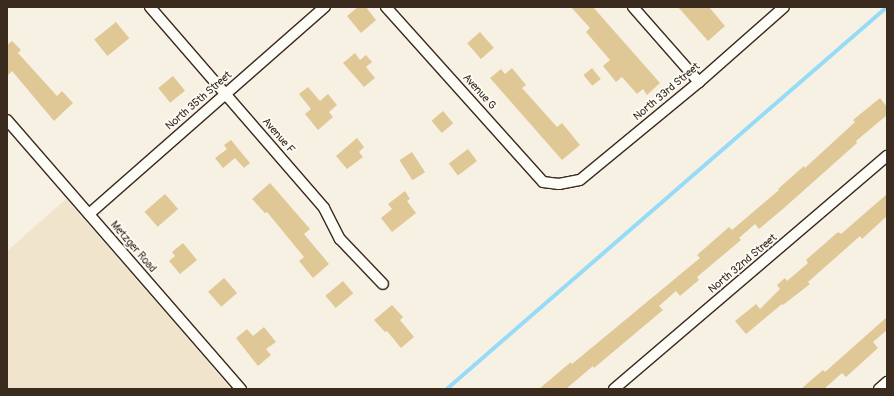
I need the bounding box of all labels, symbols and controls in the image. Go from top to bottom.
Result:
street label: North 33rd Street [631,60,703,124]
street label: North 35th Street [163,69,235,133]
street label: Avenue G [460,71,498,113]
street label: Avenue F [259,116,297,156]
street label: Metzger Road [107,219,159,275]
street label: North 32nd Street [706,232,780,296]

